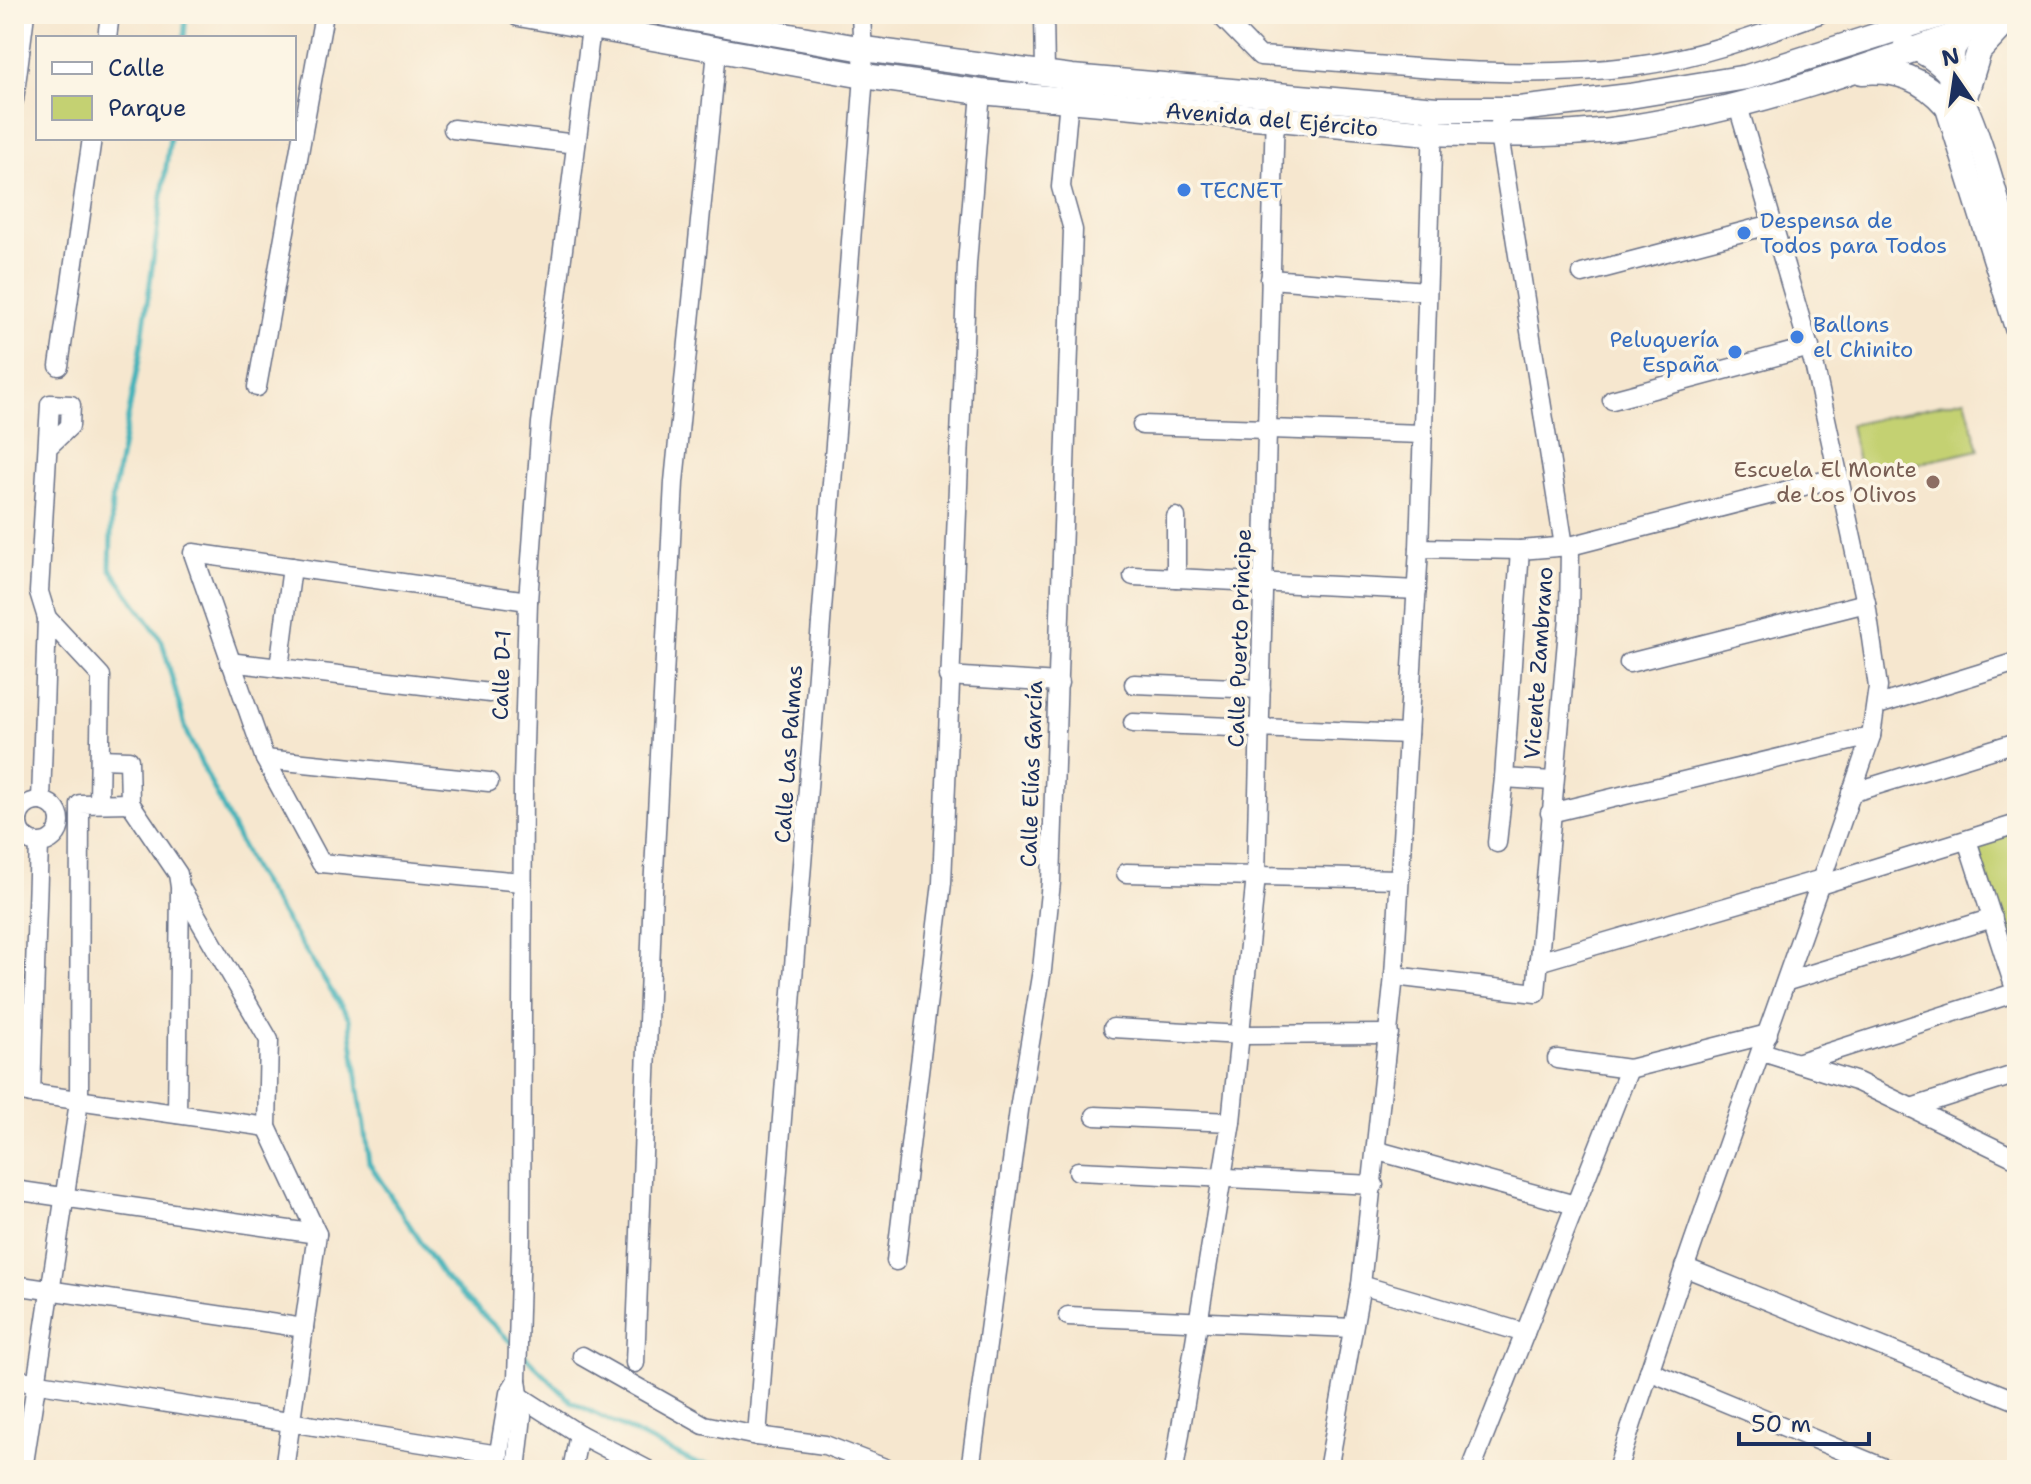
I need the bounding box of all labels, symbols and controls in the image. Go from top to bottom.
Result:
legend [36,36,296,140]
north arrow [1915,36,1995,116]
text: N [1939,41,1962,73]
text: Calle [108,52,165,84]
text: Parque [108,92,187,124]
street label: Avenida del Ejército [1164,96,1379,143]
place label: TECNET [1200,176,1283,205]
marker: TECNET [1175,181,1193,199]
place label: Despensa de Todos para Todos [1760,206,1947,260]
marker: Despensa de Todos para Todos [1735,224,1753,242]
place label: Ballons el Chinito [1813,310,1913,364]
place label: Peluquería España [1609,325,1719,379]
marker: Ballons el Chinito [1788,328,1806,346]
marker: Peluquería España [1726,343,1744,361]
place label: Escuela El Monte de Los Olivos [1734,455,1917,509]
marker: Escuela El Monte de Los Olivos [1924,473,1942,491]
street label: Calle Puerto Principe [1221,528,1258,748]
street label: Vicente Zambrano [1517,566,1560,761]
street label: Calle D-1 [485,629,518,721]
street label: Calle Las Palmas [768,664,809,844]
street label: Calle Elías García [1014,680,1049,868]
scale bar [1739,1396,1869,1446]
text: 50 m [1751,1408,1811,1440]

